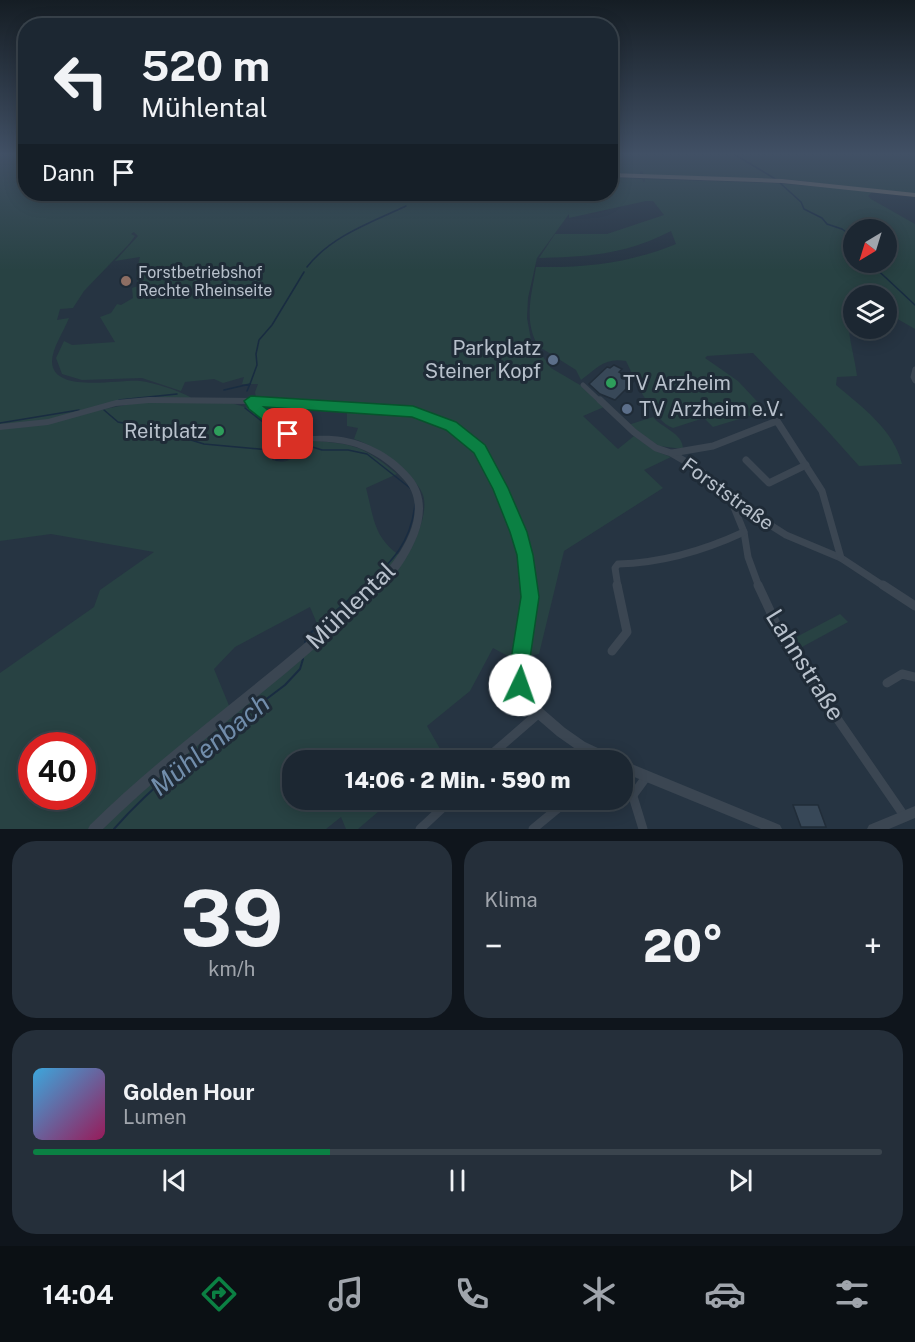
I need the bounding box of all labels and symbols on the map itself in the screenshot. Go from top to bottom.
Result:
north arrow [843,219,897,273]
place label: Forstbetriebshof Rechte Rheinseite [138,263,272,300]
marker: Forstbetriebshof Rechte Rheinseite [119,274,133,288]
place label: Parkplatz Steiner Kopf [425,336,541,383]
marker: Parkplatz Steiner Kopf [546,353,560,367]
place label: TV Arzheim [623,371,731,395]
marker: TV Arzheim [604,376,618,390]
place label: TV Arzheim e.V. [639,397,783,421]
marker: TV Arzheim e.V. [620,402,634,416]
pin [262,408,313,459]
place label: Reitplatz [124,419,207,443]
marker: Reitplatz [212,424,226,438]
street label: Forststraße [677,453,779,535]
street label: Mühlental [300,556,401,654]
street label: Lahnstraße [761,604,851,725]
position arrow [488,653,552,717]
water label: Mühlenbach [144,687,275,802]
speed limit sign: 40 [18,732,96,810]

